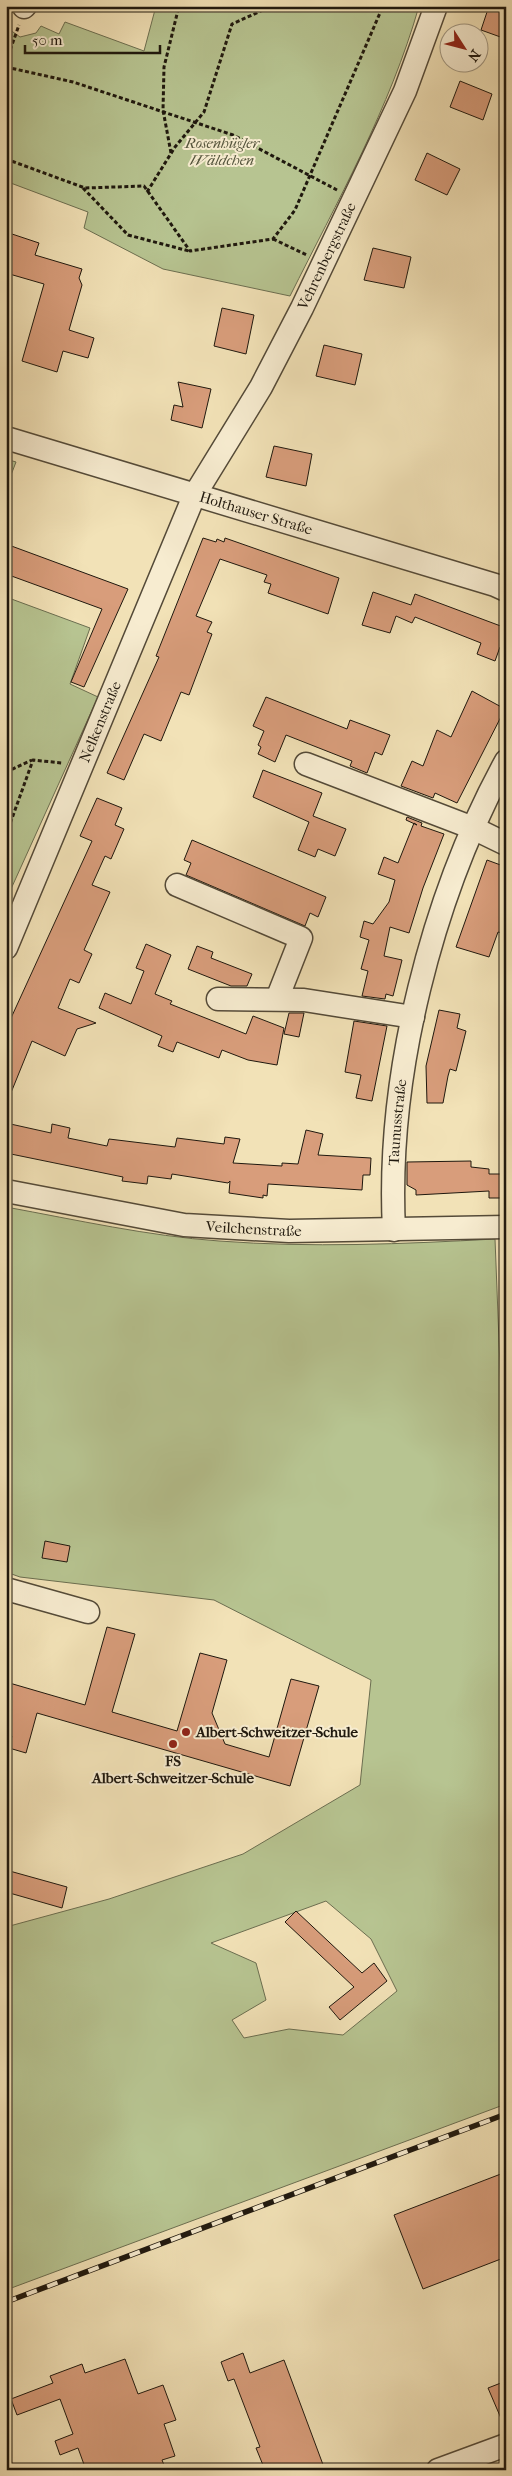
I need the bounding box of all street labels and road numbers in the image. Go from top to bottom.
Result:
street label: Vehrenbergstraße [293,199,360,313]
street label: Holthauser Straße [197,488,315,539]
street label: Nelkenstraße [75,678,125,765]
street label: Taunusstraße [385,1077,411,1166]
street label: Veilchenstraße [204,1217,302,1240]

